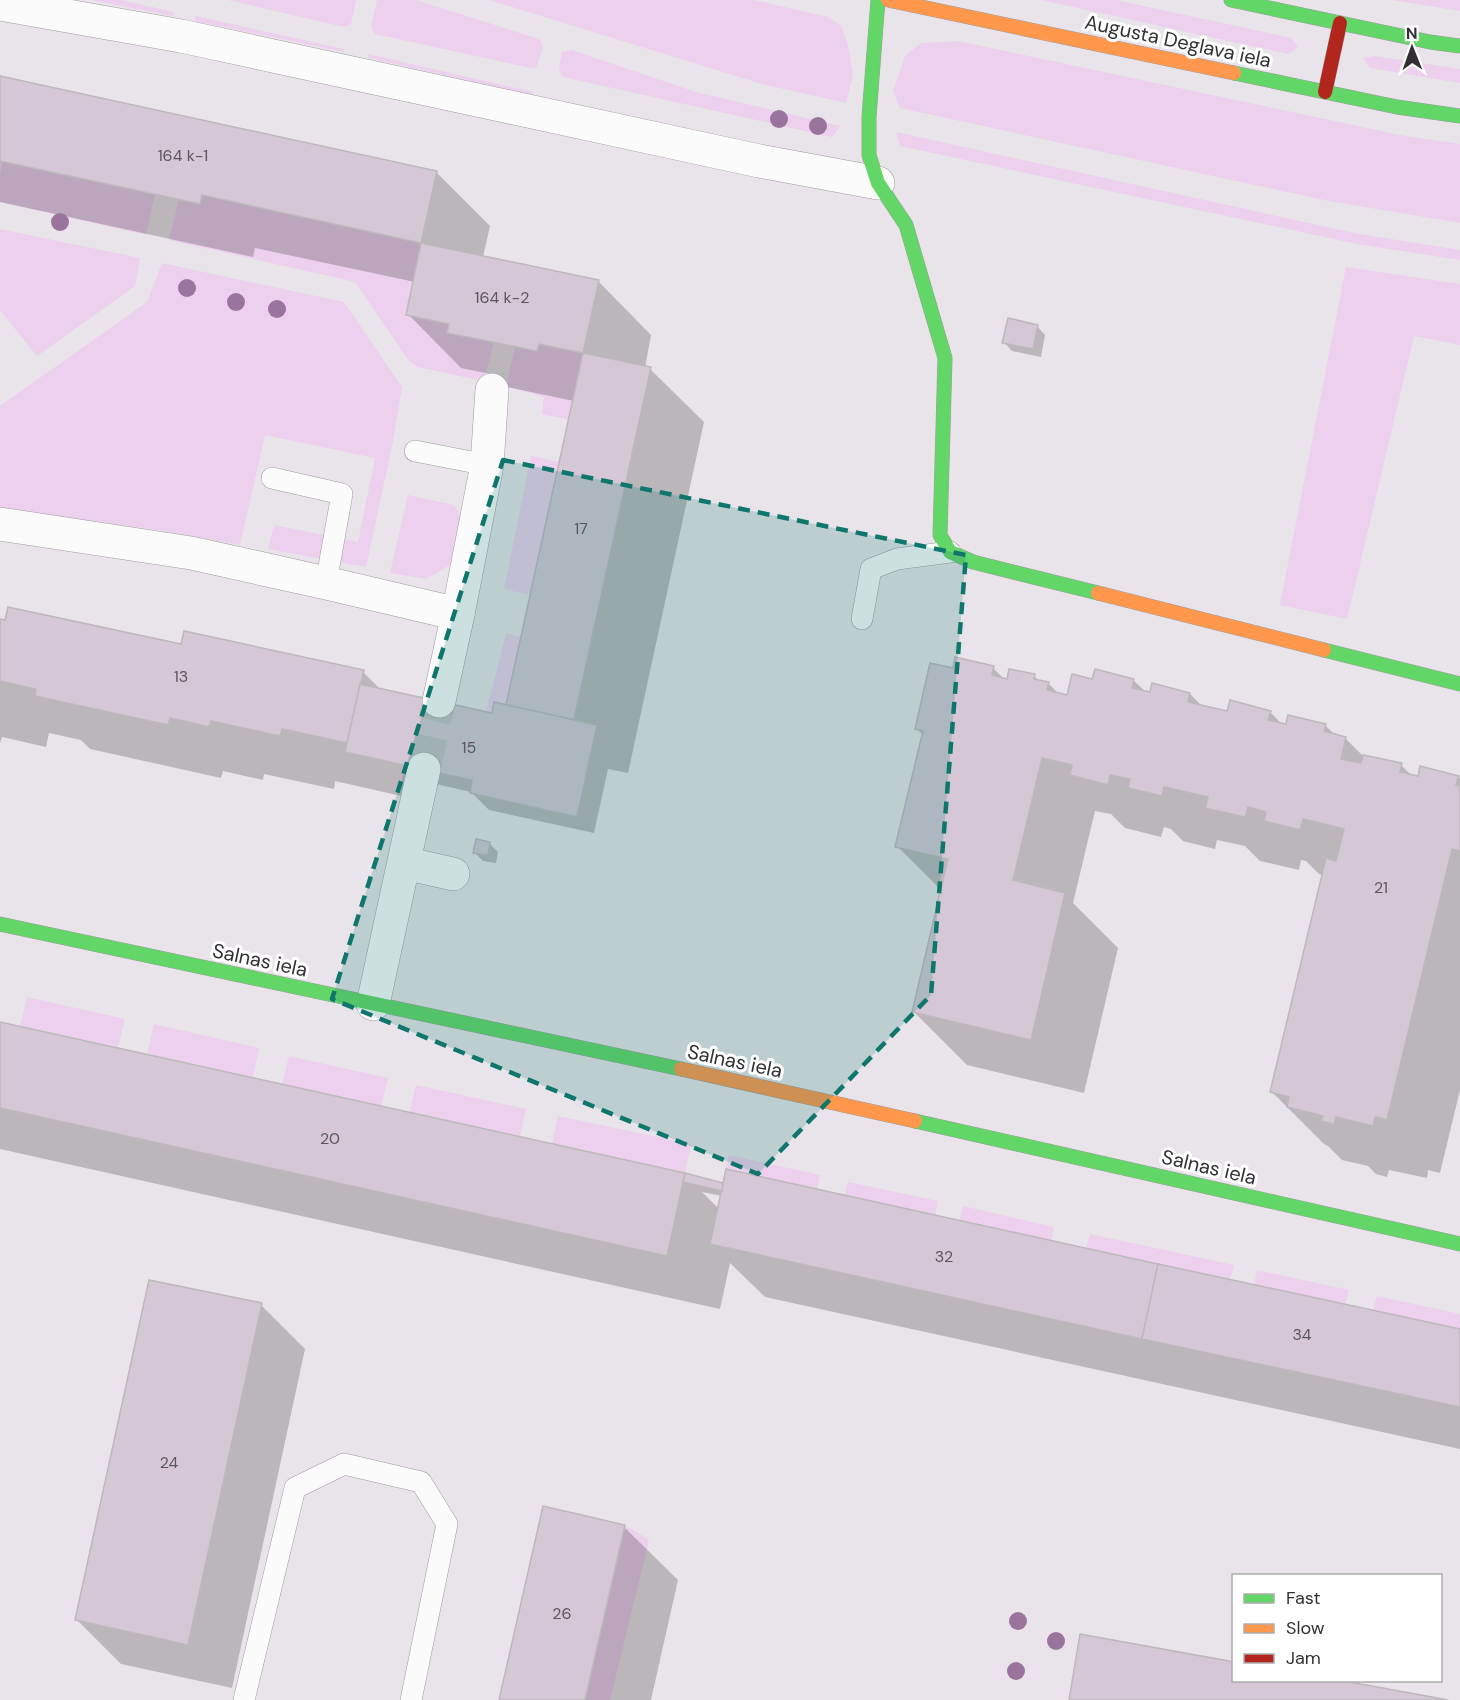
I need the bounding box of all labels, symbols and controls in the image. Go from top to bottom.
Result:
street label: Augusta Deglava iela [1083,9,1273,73]
north arrow [1382,18,1442,78]
text: N [1406,23,1418,44]
house number: 164 k-1 [158,145,208,166]
house number: 164 k-2 [475,287,529,308]
house number: 17 [574,518,588,539]
house number: 13 [174,666,188,687]
house number: 15 [462,737,476,758]
house number: 21 [1374,877,1388,898]
street label: Salnas iela [210,937,310,983]
street label: Salnas iela [685,1038,785,1084]
house number: 20 [320,1128,340,1149]
street label: Salnas iela [1159,1144,1259,1190]
house number: 32 [935,1246,953,1267]
house number: 34 [1292,1324,1312,1345]
house number: 24 [160,1452,179,1473]
legend [1232,1574,1442,1682]
text: Fast [1286,1586,1321,1610]
house number: 26 [552,1603,572,1624]
text: Slow [1286,1616,1325,1640]
text: Jam [1286,1646,1321,1670]

